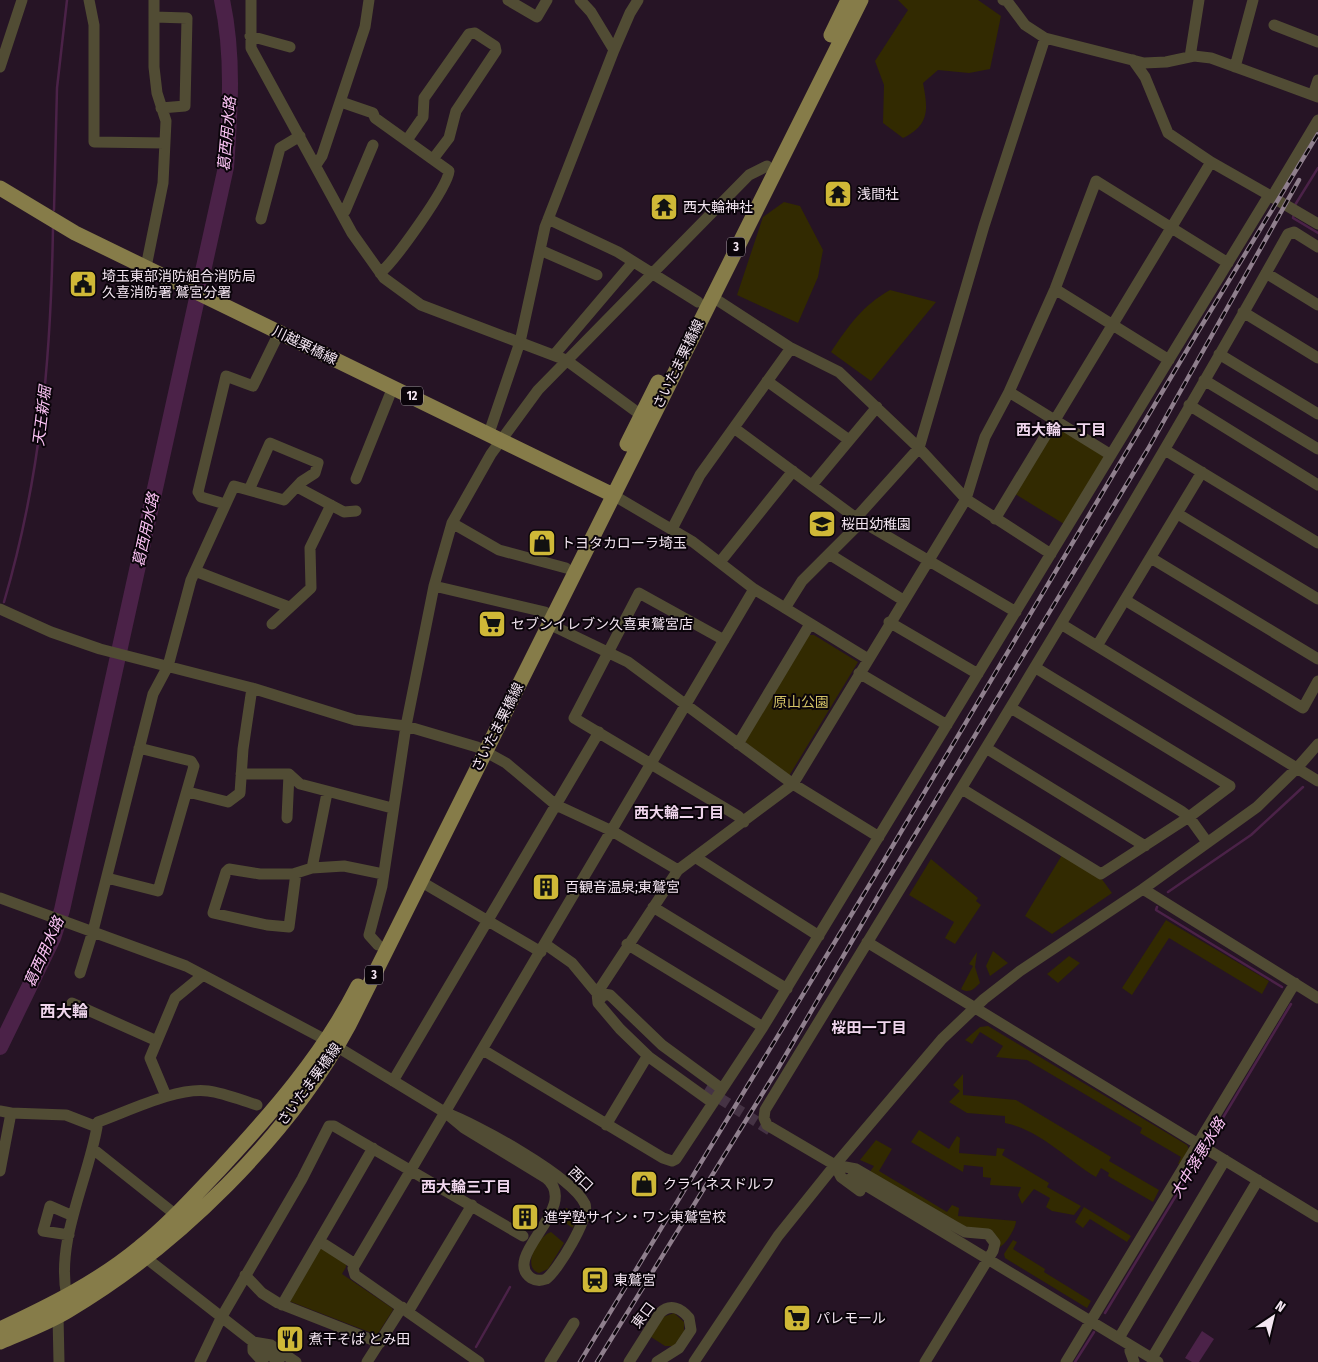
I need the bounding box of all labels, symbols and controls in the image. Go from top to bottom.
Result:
water label: 葛西用水路 [215,94,239,172]
temple icon: 浅間社 [823,179,853,209]
place label: 浅間社 [857,186,899,203]
temple icon: 西大輪神社 [649,192,679,222]
place label: 西大輪神社 [683,199,753,216]
road number: 3 [727,238,745,256]
place label: 埼玉東部消防組合消防局 久喜消防署 鷲宮分署 [102,268,256,301]
public building icon: 埼玉東部消防組合消防局 久喜消防署 鷲宮分署 [68,269,98,299]
street label: さいたま栗橋線 [649,317,707,412]
street label: 川越栗橋線 [270,322,340,368]
water label: 天王新堀 [29,383,55,447]
road number: 12 [401,386,423,406]
district label: 西大輪一丁目 [1016,421,1106,439]
water label: 葛西用水路 [129,489,163,569]
school or university icon: 桜田幼稚園 [807,509,837,539]
place label: 桜田幼稚園 [841,516,911,533]
shop icon: トヨタカローラ埼玉 [527,528,557,558]
place label: トヨタカローラ埼玉 [561,535,687,552]
supermarket icon: セブンイレブン久喜東鷲宮店 [477,609,507,639]
place label: セブンイレブン久喜東鷲宮店 [511,616,693,633]
street label: さいたま栗橋線 [468,680,527,775]
park label: 原山公園 [773,694,829,711]
district label: 西大輪二丁目 [634,804,724,822]
building icon: 百観音温泉;東鷲宮 [531,872,561,902]
place label: 百観音温泉;東鷲宮 [565,879,680,896]
water label: 葛西用水路 [21,912,68,990]
road number: 3 [365,966,383,984]
district label: 西大輪 [40,1002,88,1021]
district label: 桜田一丁目 [831,1019,907,1037]
street label: さいたま栗橋線 [274,1040,345,1129]
water label: 大中落悪水路 [1167,1113,1230,1201]
street label: 西口 [565,1164,597,1195]
shop icon: クライネスドルフ [629,1169,659,1199]
place label: クライネスドルフ [663,1176,775,1193]
district label: 西大輪三丁目 [421,1178,511,1196]
building icon: 進学塾サイン・ワン東鷲宮校 [510,1202,540,1232]
place label: 進学塾サイン・ワン東鷲宮校 [544,1209,726,1226]
station icon: 東鷲宮 [580,1265,610,1295]
place label: 東鷲宮 [614,1272,656,1289]
north arrow [1248,1292,1298,1342]
text: N [1272,1297,1288,1316]
street label: 東口 [628,1299,659,1332]
supermarket icon: パレモール [782,1303,812,1333]
place label: パレモール [816,1310,886,1327]
restaurant icon: 煮干そば とみ田 [275,1324,305,1354]
place label: 煮干そば とみ田 [308,1331,410,1348]

